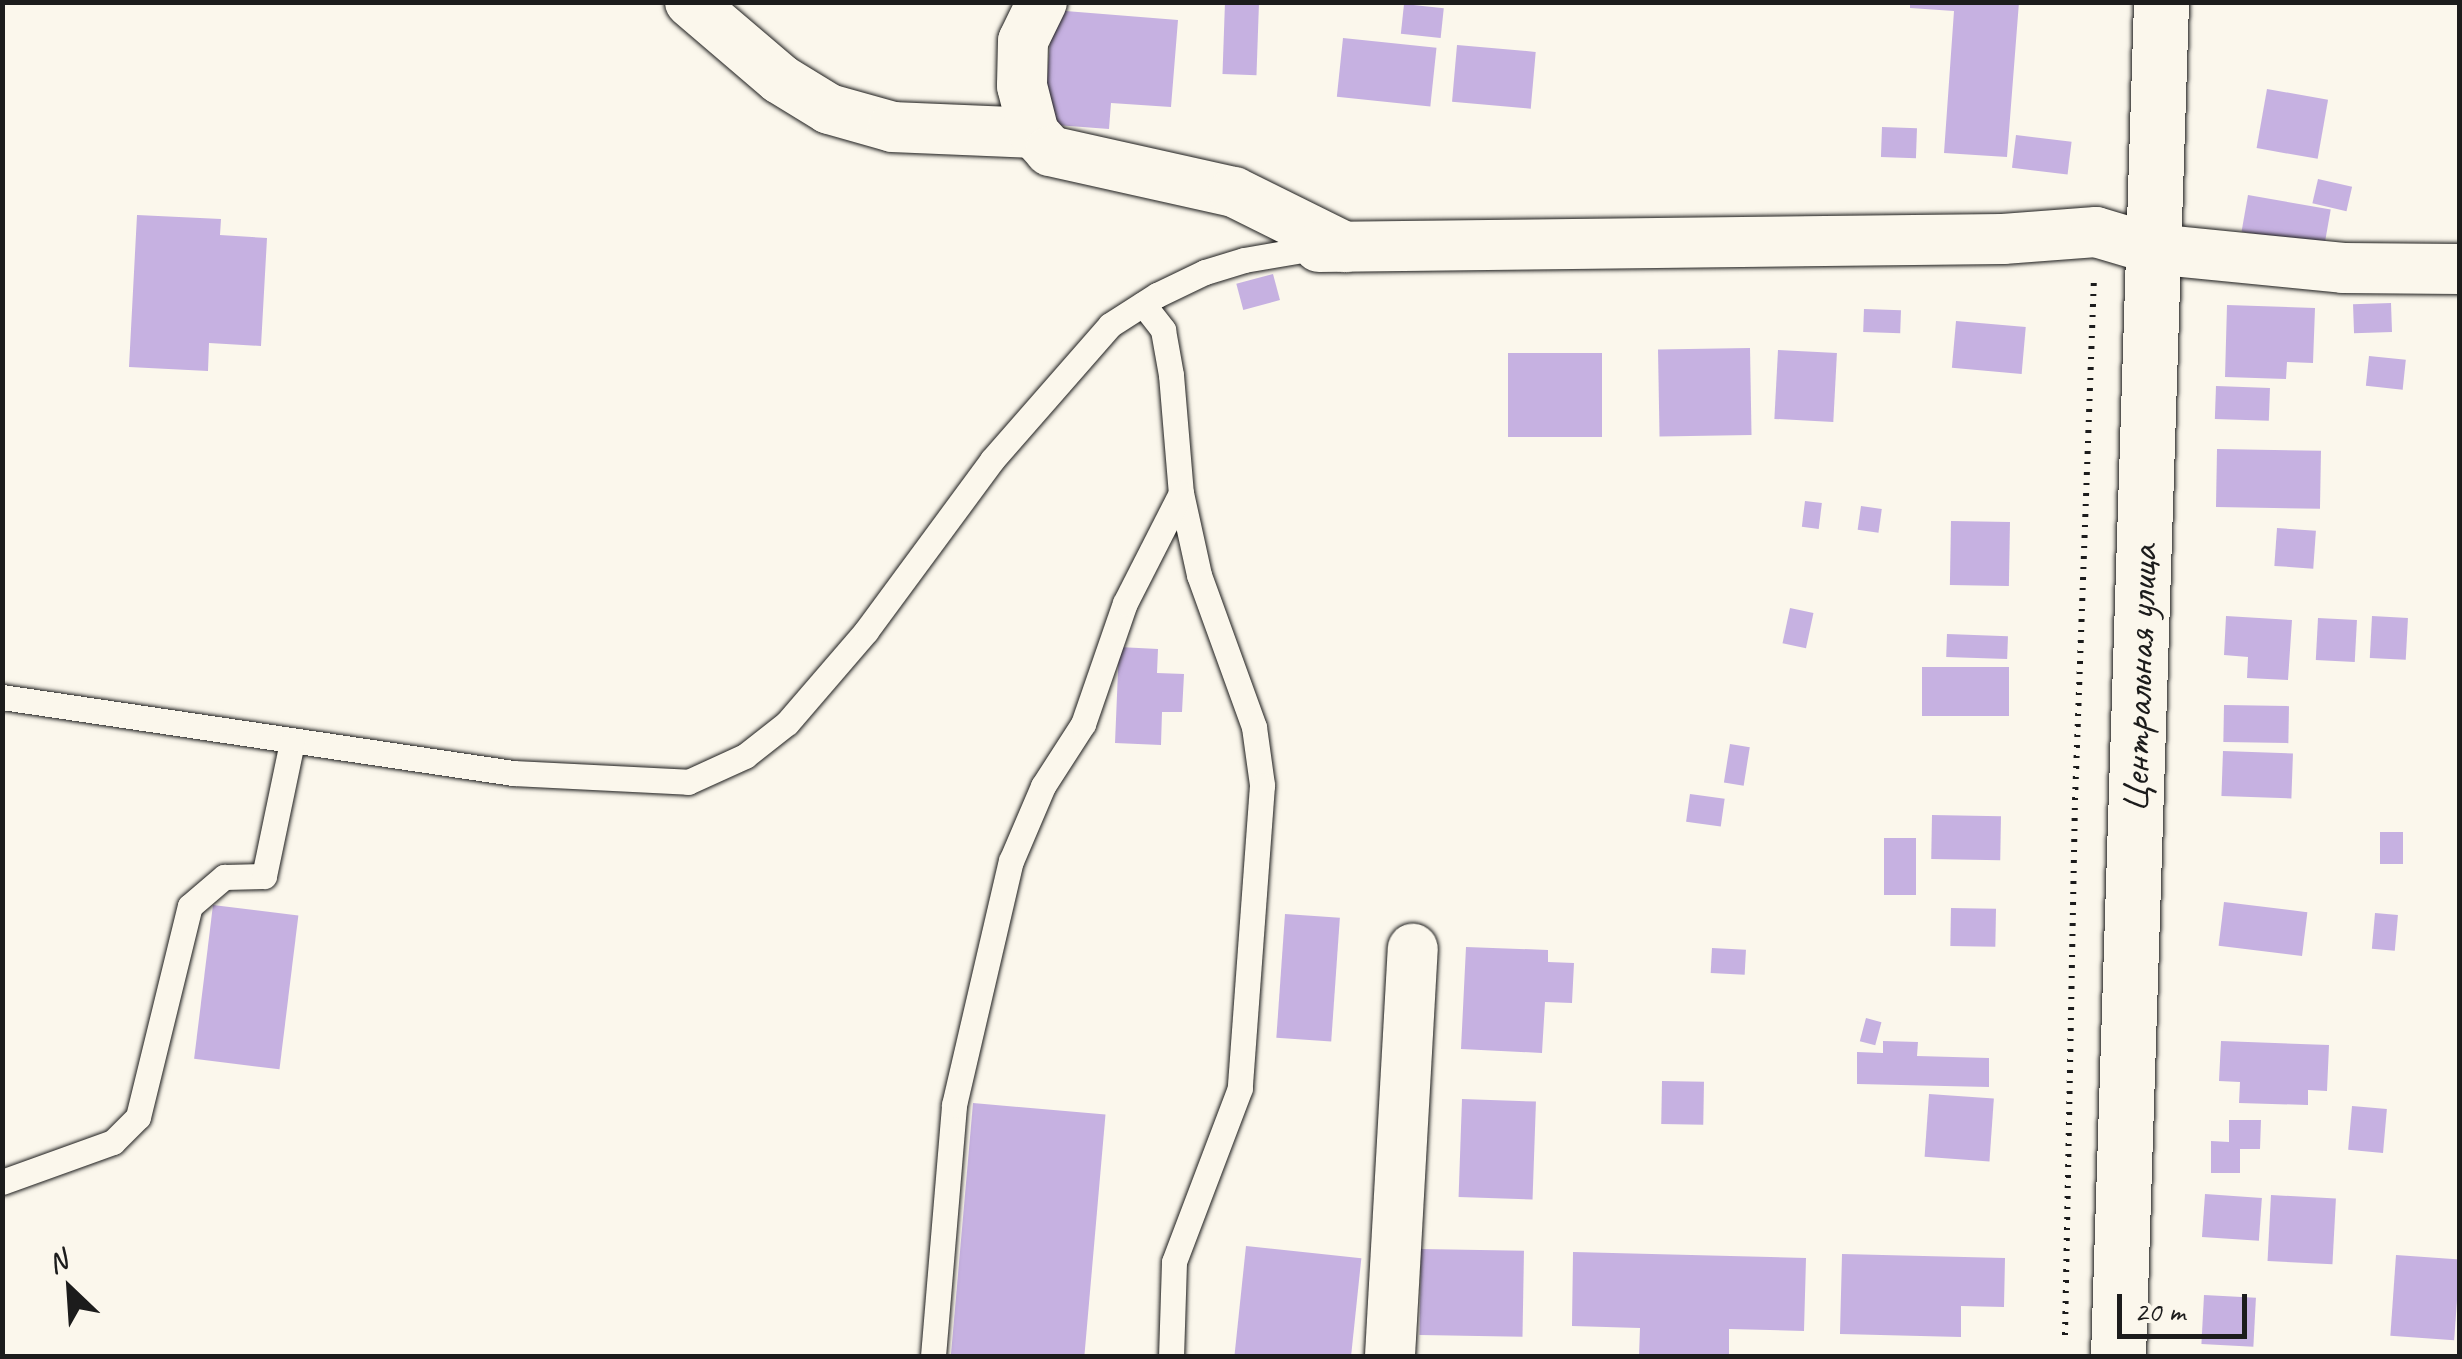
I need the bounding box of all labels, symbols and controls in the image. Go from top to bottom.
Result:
street label: Центральная улица [2110,543,2168,815]
north arrow [20,1239,120,1339]
text: N [42,1242,72,1281]
scale bar [2122,1274,2252,1336]
text: 20 m [2134,1292,2185,1330]

